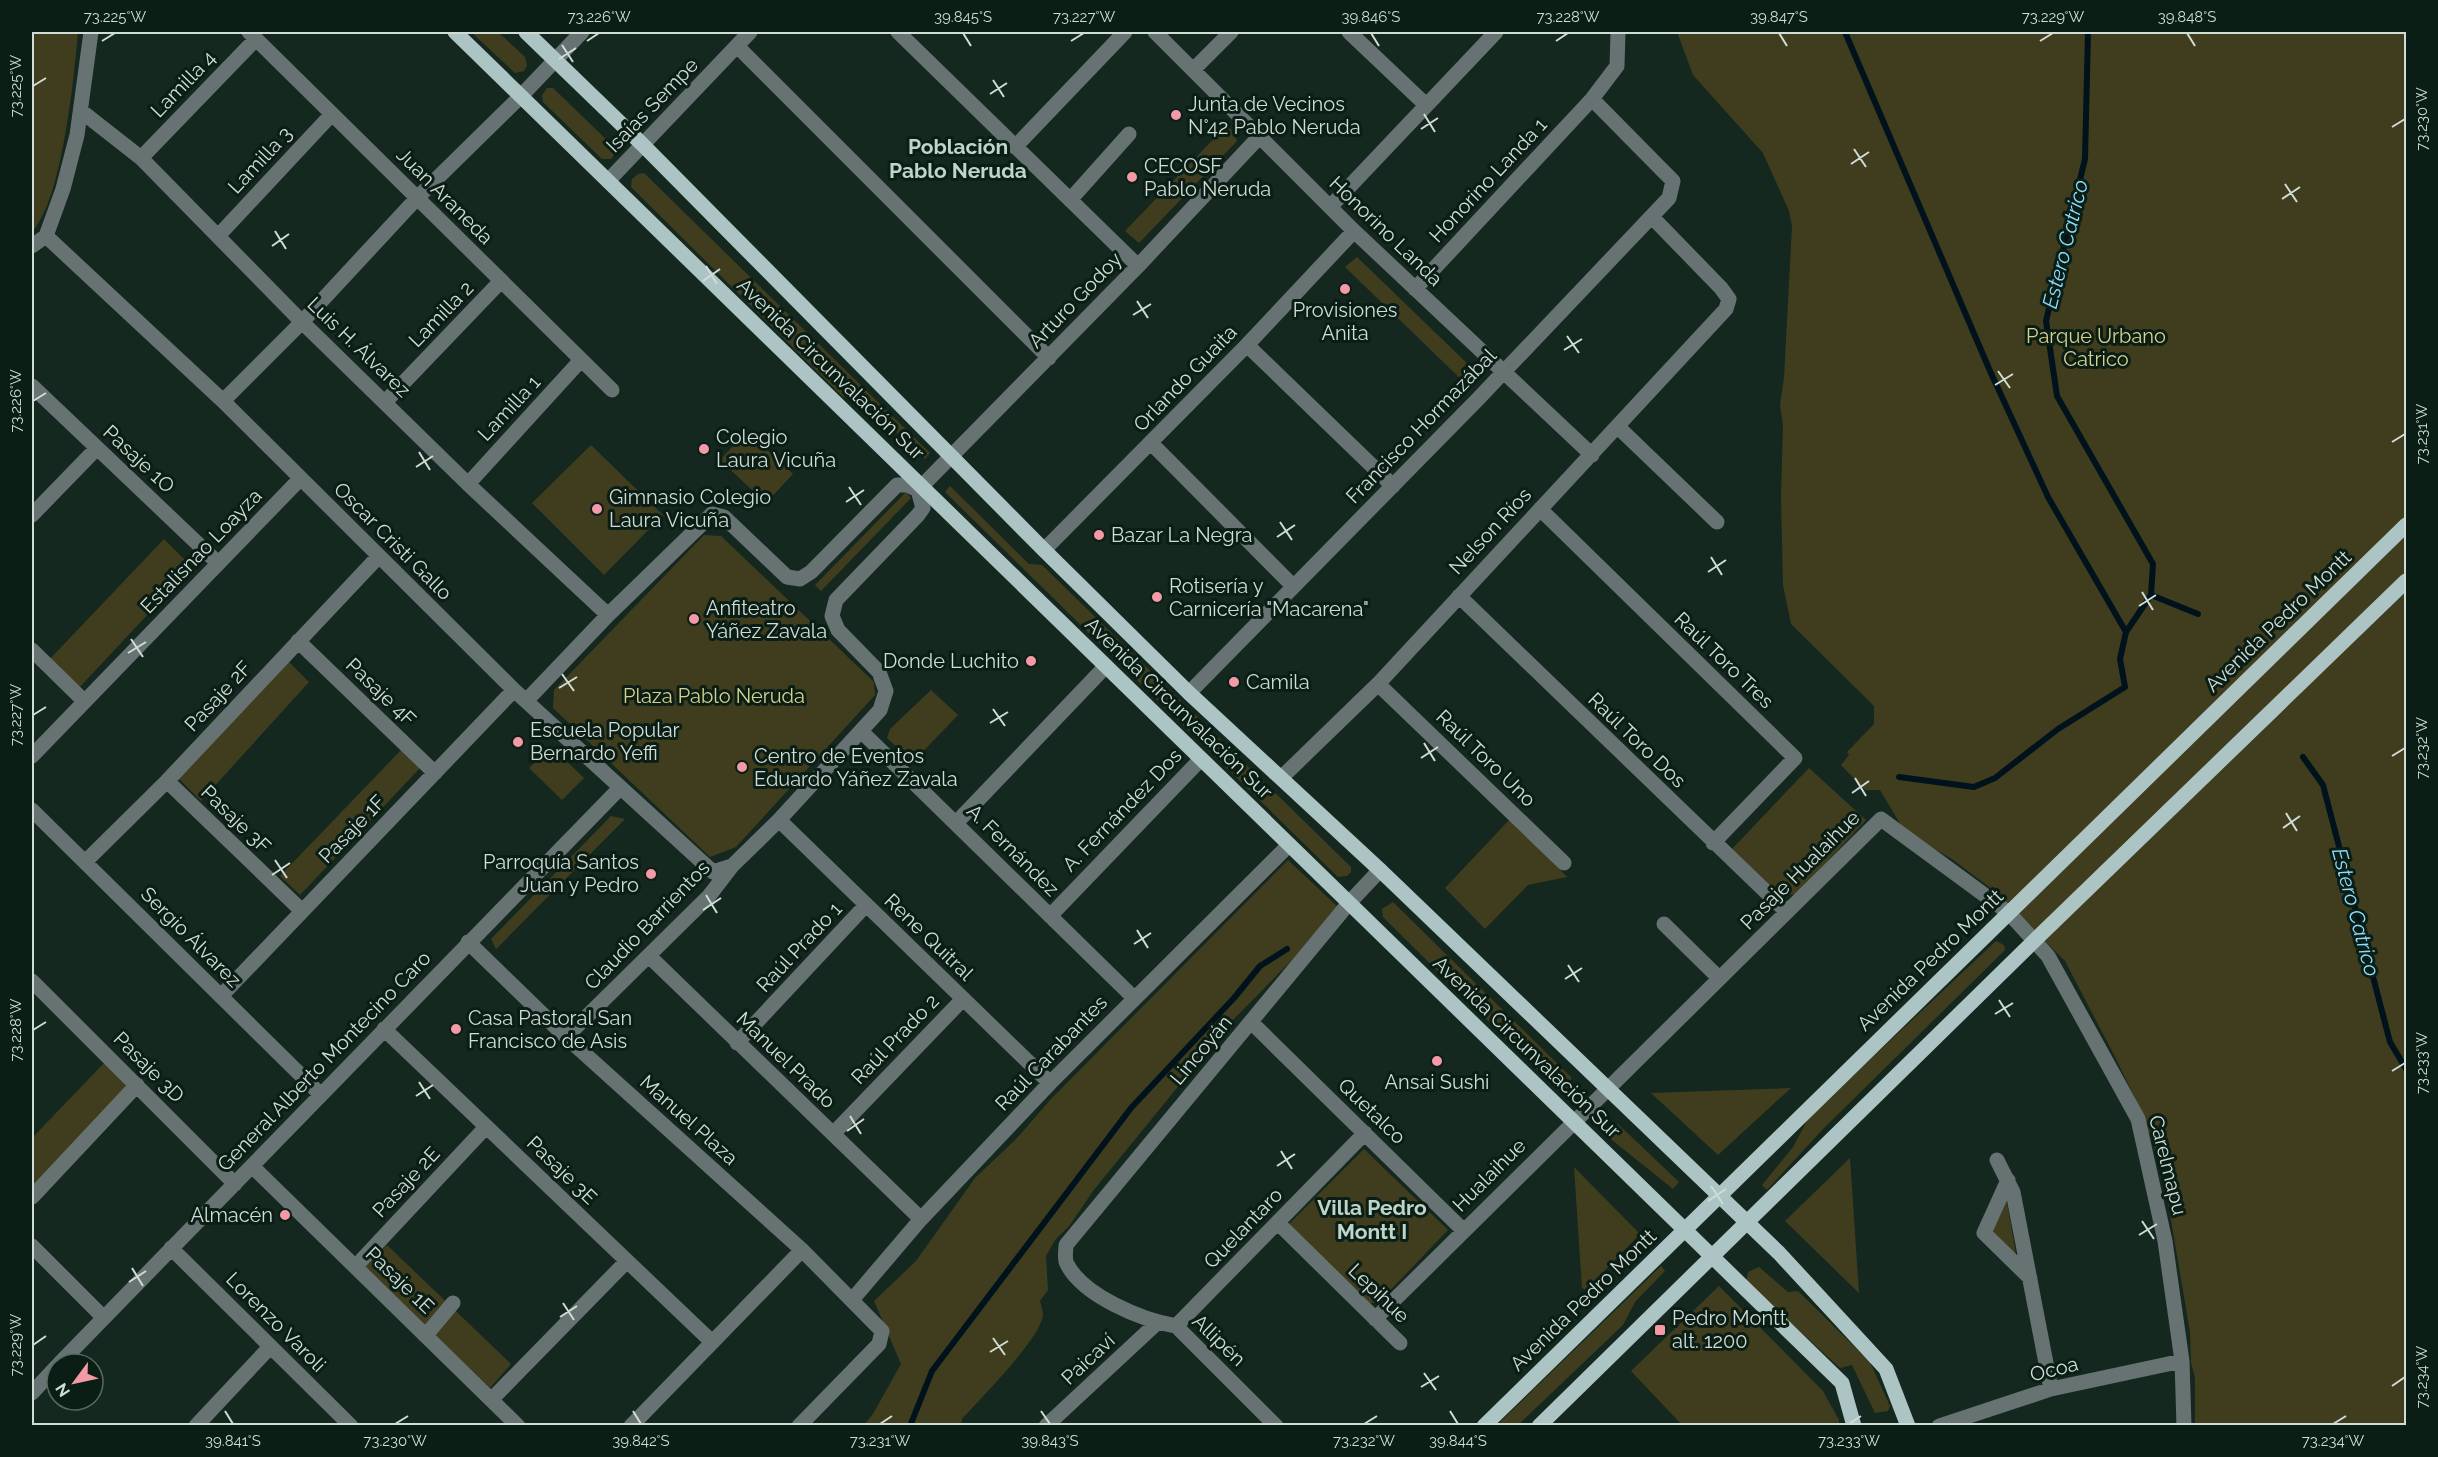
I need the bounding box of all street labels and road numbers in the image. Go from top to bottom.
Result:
street label: Lamilla 4 [146,46,221,122]
street label: Isaías Sempe [601,53,703,157]
street label: Honorino Landa 1 [1424,113,1552,247]
street label: Lamilla 3 [223,122,297,198]
street label: Juan Araneda [392,143,498,249]
street label: Honorino Landa [1325,171,1447,291]
street label: Arturo Godoy [1023,247,1127,353]
street label: Avenida Circunvalación Sur [732,273,930,465]
street label: Lamilla 2 [404,276,478,352]
street label: Luis H. Álvarez [303,292,416,402]
street label: Orlando Guaita [1128,320,1242,436]
street label: Francisco Hormazábal [1341,343,1501,508]
street label: Lamilla 1 [473,370,546,446]
street label: Pasaje 1O [98,420,180,498]
street label: Oscar Cristi Gallo [329,477,457,605]
street label: Nelson Ríos [1444,483,1536,579]
street label: Estalisnao Loayza [135,484,267,618]
street label: Avenida Pedro Montt [2200,545,2356,697]
street label: Raúl Toro Tres [1669,607,1779,713]
street label: Avenida Circunvalación Sur [1080,612,1278,804]
street label: Pasaje 4F [341,653,421,731]
street label: Pasaje 2F [179,656,257,736]
street label: Raúl Toro Dos [1583,687,1691,793]
street label: Raúl Toro Uno [1431,705,1541,812]
street label: A. Fernández Dos [1057,744,1187,876]
street label: Pasaje 3F [196,780,276,858]
street label: Pasaje 1F [314,790,390,868]
street label: A. Fernández [962,799,1064,901]
street label: Pasaje Hualaihue [1735,805,1865,935]
street label: Claudio Barrientos [579,856,715,994]
street label: Sergio Álvarez [136,882,246,992]
street label: Avenida Pedro Montt [1852,884,2008,1036]
street label: Rene Quitral [880,889,979,986]
street label: Raúl Prado 1 [751,897,847,997]
street label: General Alberto Montecino Caro [212,946,436,1176]
street label: Avenida Circunvalación Sur [1428,951,1626,1143]
street label: Raúl Prado 2 [846,989,944,1089]
street label: Raúl Carabantes [990,990,1112,1116]
street label: Manuel Prado [732,1007,841,1113]
street label: Lincoyán [1165,1010,1237,1090]
street label: Pasaje 3D [109,1027,189,1107]
street label: Manuel Plaza [635,1070,743,1170]
street label: Quetalco [1333,1073,1411,1149]
street label: Carelmapu [2144,1113,2192,1217]
street label: Pasaje 3E [522,1131,602,1209]
street label: Hualaihue [1447,1133,1531,1217]
street label: Pasaje 2E [367,1142,445,1222]
street label: Quelantaro [1199,1183,1287,1273]
street label: Avenida Pedro Montt [1505,1224,1661,1376]
street label: Pasaje 1E [361,1242,439,1318]
street label: Lepihue [1344,1258,1415,1328]
street label: Lorenzo Varoli [221,1267,331,1377]
street label: Allipén [1187,1309,1251,1371]
street label: Paicaví [1056,1328,1120,1390]
street label: Ocoa [2027,1351,2081,1387]

